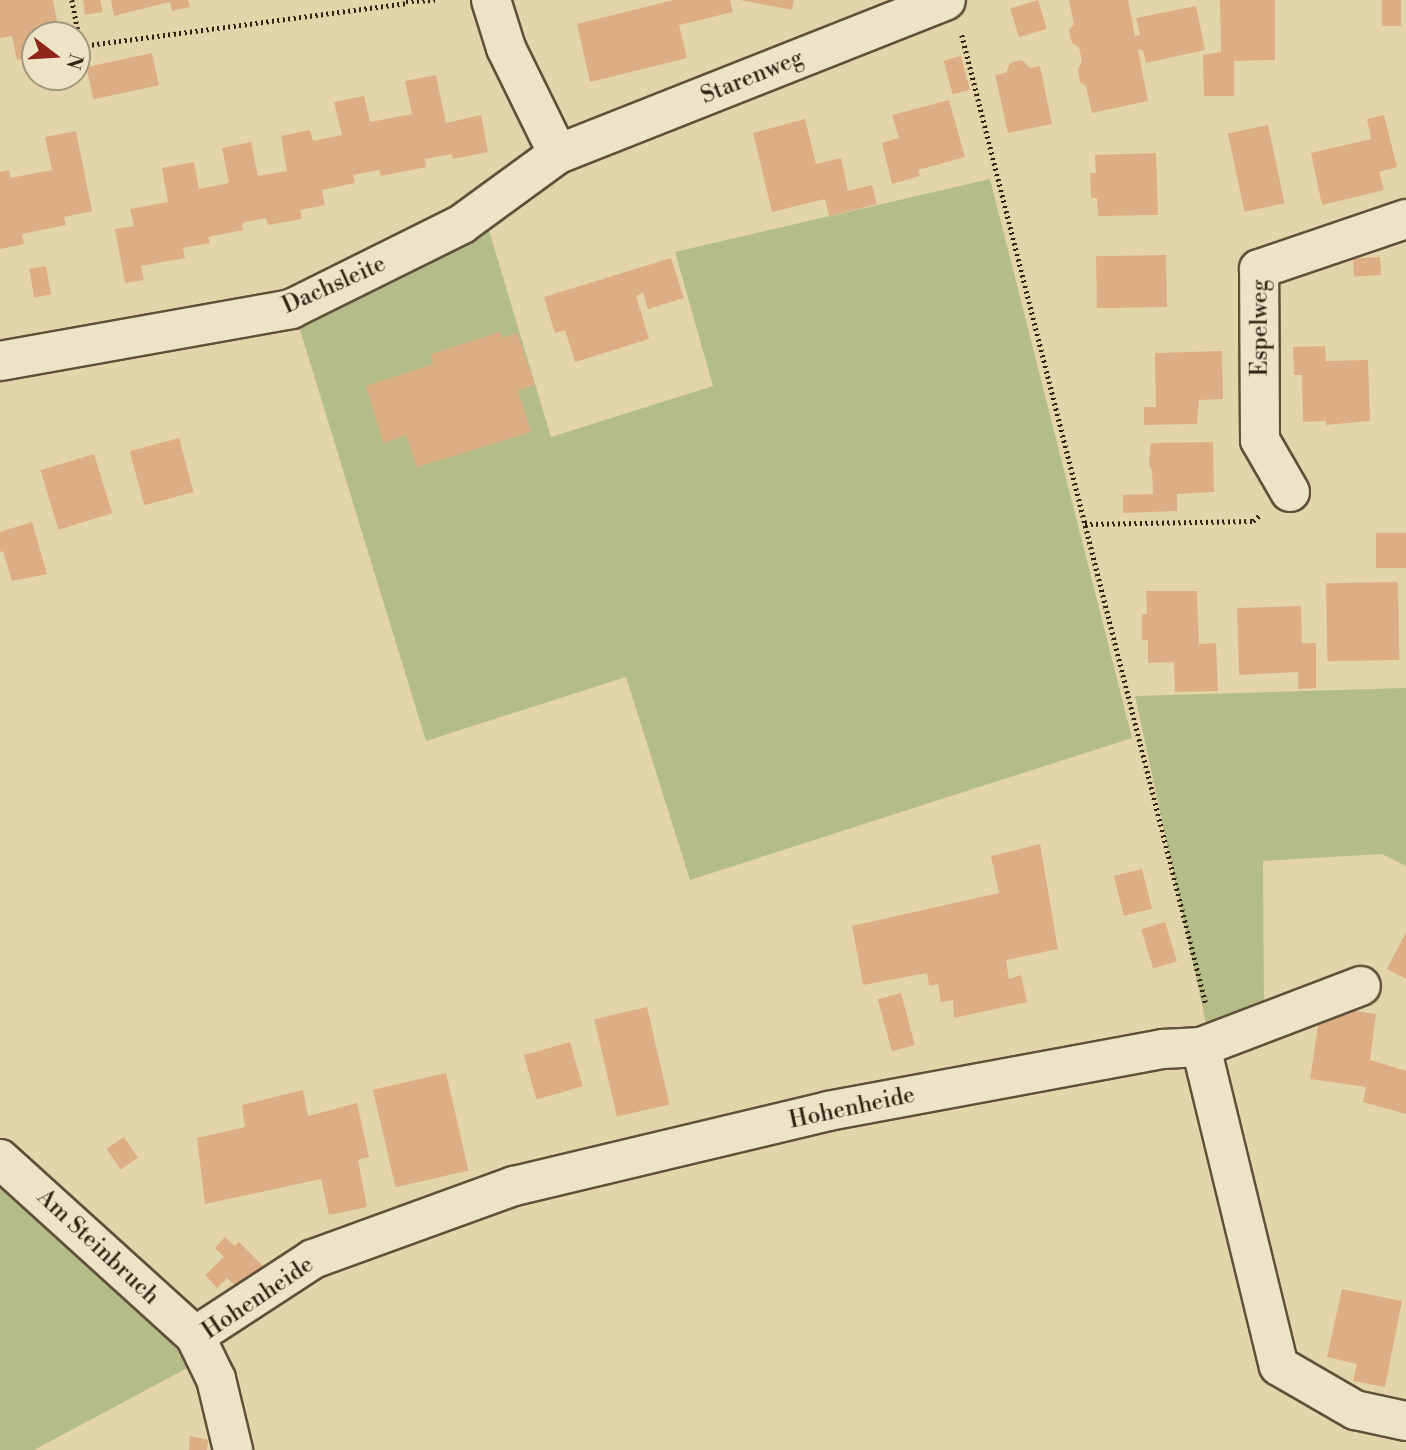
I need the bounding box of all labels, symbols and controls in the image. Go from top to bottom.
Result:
north arrow [21,21,91,91]
street label: Starenweg [697,44,807,110]
text: N [60,51,88,72]
street label: Dachsleite [278,250,390,320]
street label: Espelweg [1246,280,1274,376]
street label: Hohenheide [787,1081,917,1135]
street label: Am Steinbruch [31,1183,165,1311]
street label: Hohenheide [197,1251,319,1345]

